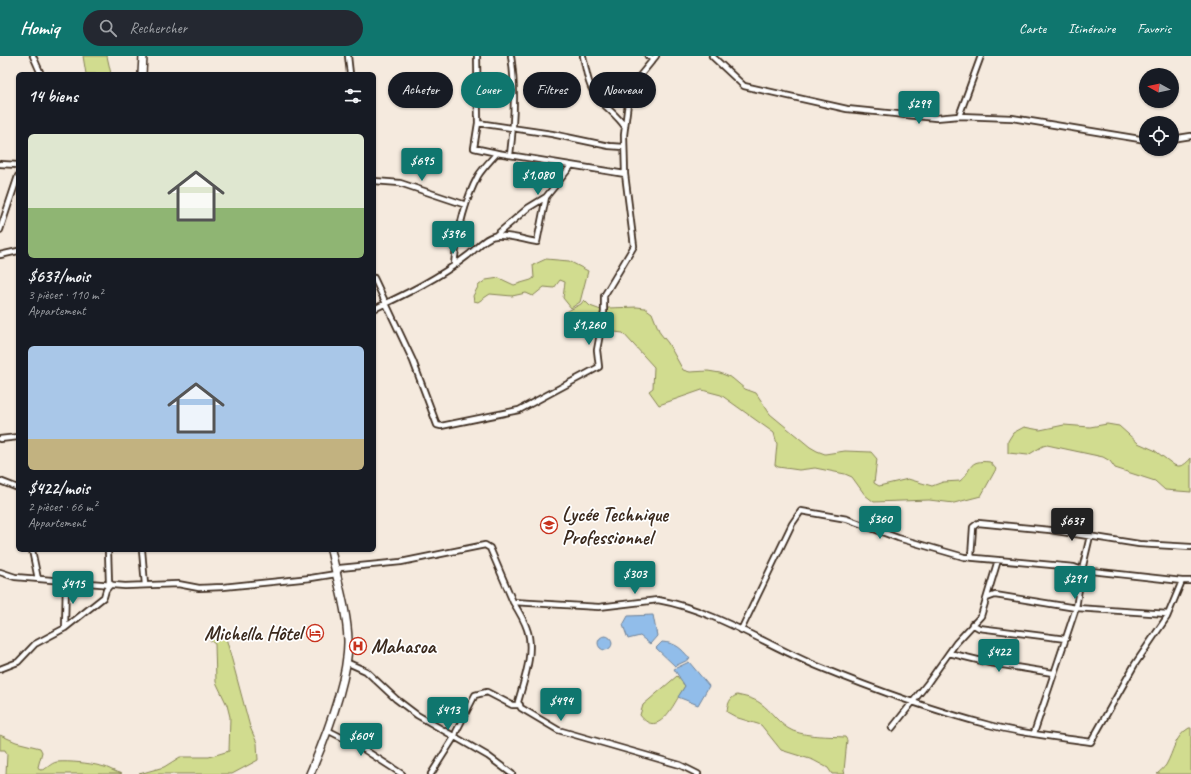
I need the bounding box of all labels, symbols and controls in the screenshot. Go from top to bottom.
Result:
search box [83,10,363,46]
text: Homiq [20,16,59,40]
icon: search [97,17,119,39]
text: Rechercher [129,19,187,38]
text: Carte [1019,20,1046,37]
text: Itinéraire [1068,20,1115,37]
text: Favoris [1137,20,1171,37]
north arrow [1139,68,1179,108]
map controls [1139,68,1179,156]
chip: Acheter [388,72,453,108]
chip: Louer [461,72,515,108]
chip: Filtres [523,72,581,108]
chip: Nouveau [589,72,656,108]
icon: filters [342,85,364,107]
text: 14 biens [28,86,78,107]
pin: $299 [895,91,943,125]
text: $299 [907,96,931,112]
button: locate [1139,116,1179,156]
pin: $695 [398,148,446,182]
text: $695 [410,153,434,169]
icon: home [160,160,232,232]
pin: $1,080 [505,162,571,196]
text: $1,080 [522,167,554,183]
pin: $396 [429,221,477,255]
text: $396 [441,226,465,242]
text: $637/mois [28,266,90,287]
text: 3 pièces · 110 m² [28,287,103,303]
text: Appartement [28,303,86,319]
pin: $1,260 [556,312,622,346]
text: $1,260 [573,317,605,333]
icon: home [160,372,232,444]
text: $422/mois [28,478,90,499]
text: 2 pièces · 66 m² [28,499,97,515]
place label: Lycée Technique Professionnel [562,502,669,550]
pin: $360 [856,506,904,540]
pin: $637 [1048,508,1096,542]
text: $360 [868,511,892,527]
text: $637 [1060,513,1084,529]
text: Appartement [28,515,86,531]
school or university icon: Lycée Technique Professionnel [539,515,559,535]
pin: $303 [611,561,659,595]
text: $303 [623,566,647,582]
pin: $291 [1051,566,1099,600]
pin: $415 [49,571,97,605]
text: $291 [1063,571,1087,587]
text: $415 [61,576,85,592]
place label: Michella Hôtel [204,621,305,646]
hotel icon: Michella Hôtel [305,623,325,643]
place label: Mahasoa [371,634,437,659]
hospital icon: Mahasoa [348,636,368,656]
pin: $422 [975,639,1023,673]
text: $422 [987,644,1011,660]
pin: $494 [537,688,585,722]
text: $494 [549,693,573,709]
pin: $413 [424,697,472,731]
text: $413 [436,702,460,718]
pin: $604 [337,723,385,757]
text: $604 [349,728,373,744]

